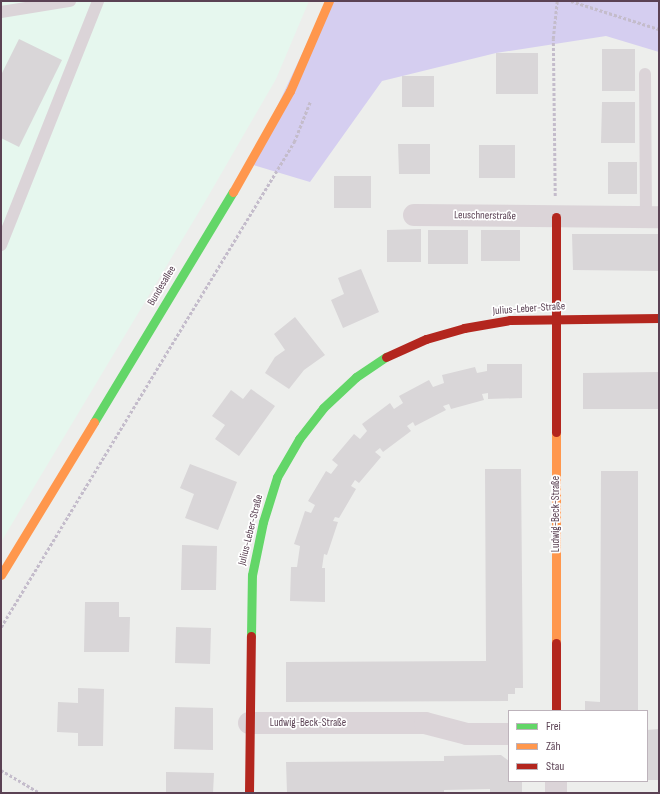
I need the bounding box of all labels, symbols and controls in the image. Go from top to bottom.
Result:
street label: Leuschnerstraße [454,209,516,223]
street label: Bundesallee [145,264,179,308]
street label: Julius-Leber-Straße [492,300,566,318]
street label: Ludwig-Beck-Straße [549,476,563,552]
street label: Julius-Leber-Straße [236,493,266,567]
legend [508,710,648,782]
street label: Ludwig-Beck-Straße [270,716,346,730]
text: Frei [546,719,561,734]
text: Zäh [546,739,561,754]
text: Stau [546,759,564,774]

